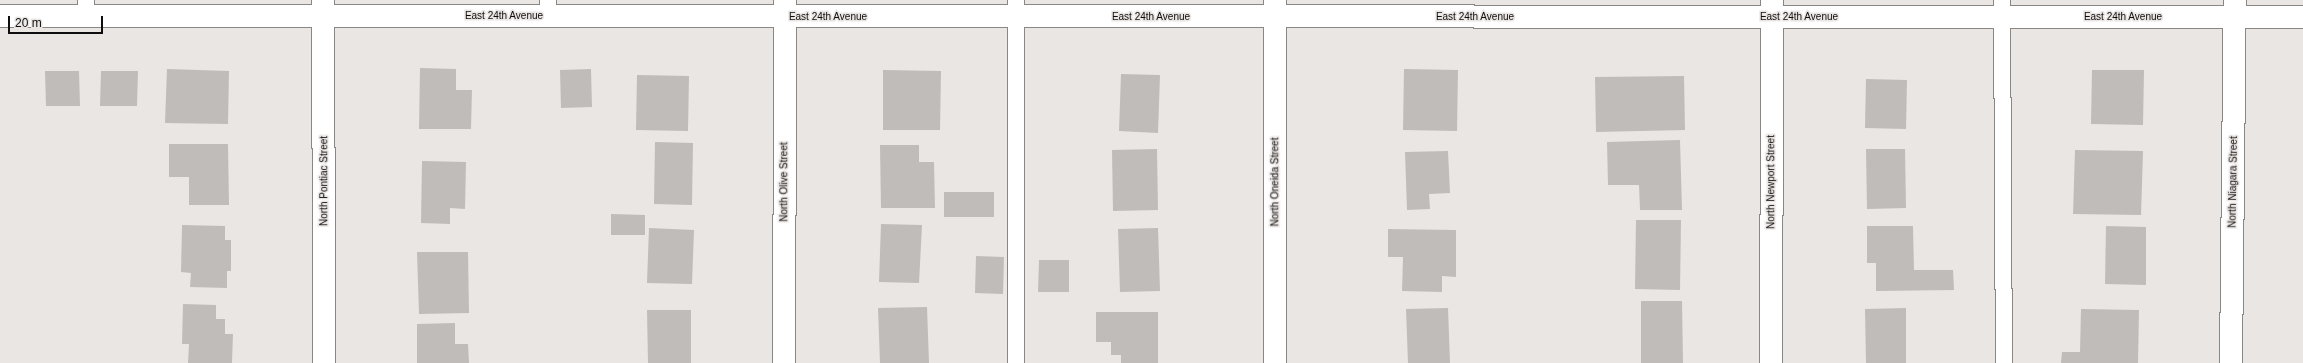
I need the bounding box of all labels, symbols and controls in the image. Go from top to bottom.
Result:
scale bar [10,8,105,34]
street label: East 24th Avenue [465,10,543,22]
street label: East 24th Avenue [789,11,867,23]
street label: East 24th Avenue [1112,11,1190,23]
street label: East 24th Avenue [1436,11,1514,23]
street label: East 24th Avenue [1760,11,1838,23]
street label: East 24th Avenue [2084,11,2162,23]
text: 20 m [15,16,42,30]
street label: North Newport Street [1765,135,1777,229]
street label: North Pontiac Street [318,136,330,226]
street label: North Niagara Street [2226,136,2240,228]
street label: North Oneida Street [1269,138,1281,226]
street label: North Olive Street [778,142,790,222]

